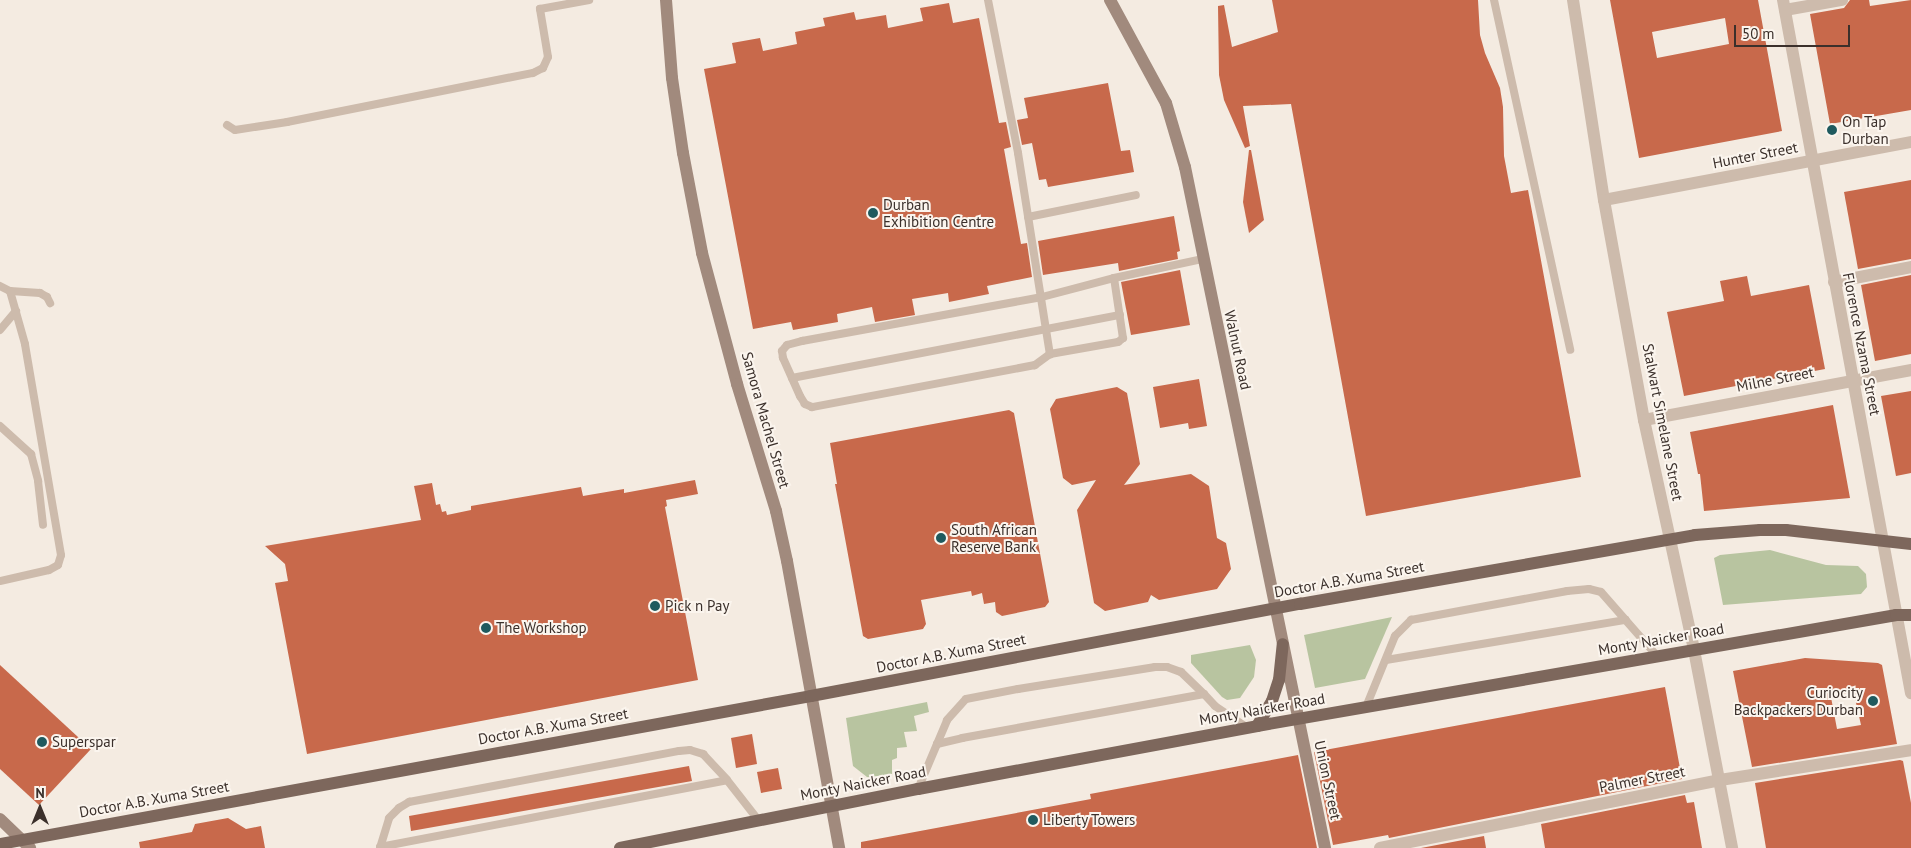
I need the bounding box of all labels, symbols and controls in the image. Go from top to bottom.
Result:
scale bar [1736,15,1852,47]
text: 50 m [1742,24,1775,43]
place label: On Tap Durban [1842,112,1889,147]
marker: On Tap Durban [1826,124,1838,136]
street label: Hunter Street [1711,138,1799,172]
place label: Durban Exhibition Centre [883,195,994,230]
marker: Durban Exhibition Centre [867,207,879,219]
street label: Florence Nzama Street [1839,271,1885,417]
street label: Walnut Road [1221,309,1255,391]
street label: Stalwart Simelane Street [1639,342,1687,502]
street label: Samora Machel Street [738,350,794,490]
street label: Milne Street [1735,363,1815,395]
place label: South African Reserve Bank [951,520,1037,555]
marker: South African Reserve Bank [935,532,947,544]
street label: Doctor A.B. Xuma Street [1272,557,1426,601]
place label: Pick n Pay [665,597,730,615]
marker: Pick n Pay [649,600,661,612]
place label: The Workshop [496,619,587,637]
street label: Monty Naicker Road [1596,619,1726,659]
marker: The Workshop [480,622,492,634]
street label: Doctor A.B. Xuma Street [874,629,1028,677]
place label: Curiocity Backpackers Durban [1734,683,1863,718]
street label: Monty Naicker Road [1197,689,1327,729]
marker: Curiocity Backpackers Durban [1867,695,1879,707]
street label: Doctor A.B. Xuma Street [476,704,630,748]
place label: Superspar [52,733,116,751]
marker: Superspar [36,736,48,748]
street label: Union Street [1311,739,1345,821]
street label: Monty Naicker Road [798,762,928,804]
street label: Palmer Street [1598,762,1686,796]
street label: Doctor A.B. Xuma Street [77,777,231,821]
north arrow [15,783,65,833]
text: N [35,784,45,802]
place label: Liberty Towers [1043,811,1136,829]
marker: Liberty Towers [1027,814,1039,826]

